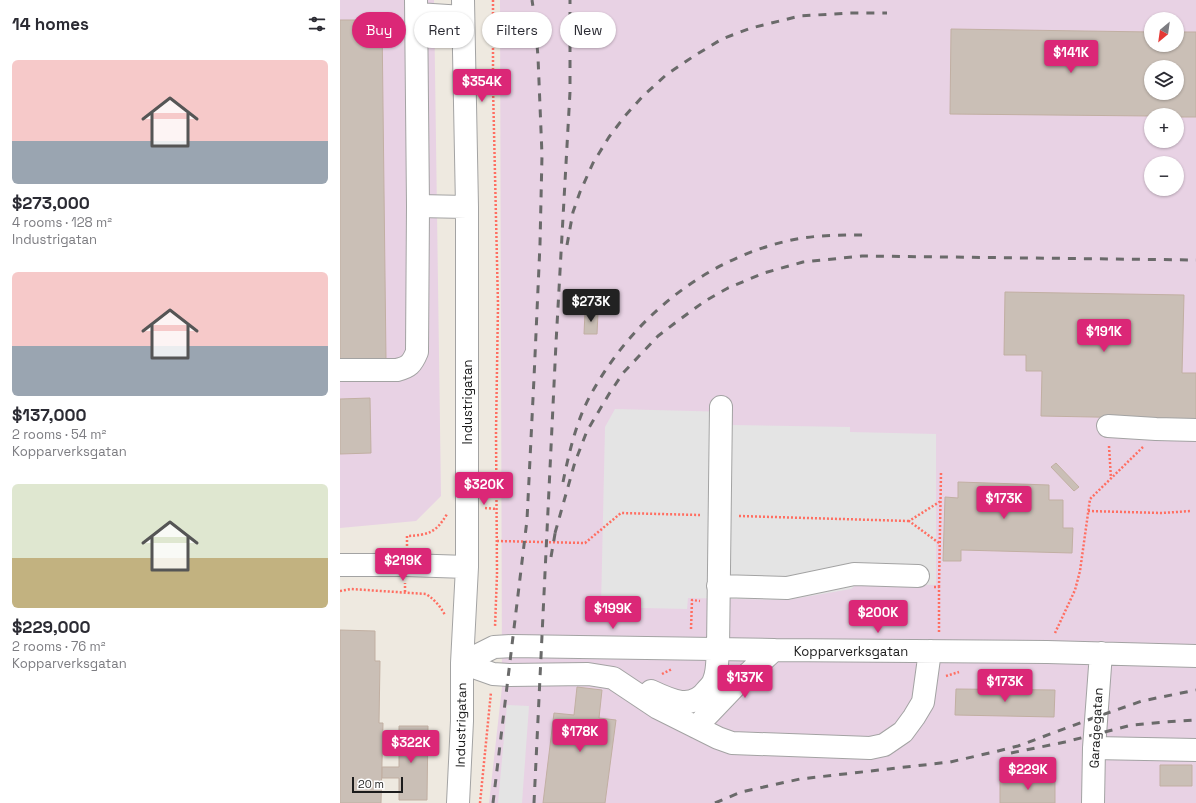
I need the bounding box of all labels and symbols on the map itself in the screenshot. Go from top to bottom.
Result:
north arrow [1144,12,1184,52]
pin: $141K [1043,40,1099,74]
pin: $354K [454,69,510,103]
pin: $273K [563,289,619,323]
pin: $191K [1076,319,1132,353]
street label: Industrigatan [459,359,476,445]
pin: $320K [456,472,512,506]
pin: $173K [976,486,1032,520]
pin: $219K [375,548,431,582]
pin: $199K [585,596,641,630]
pin: $200K [850,600,906,634]
street label: Kopparverksgatan [794,643,908,660]
pin: $137K [717,665,773,699]
pin: $173K [977,669,1033,703]
street label: Industrigatan [452,682,470,768]
street label: Garagegatan [1085,687,1107,769]
pin: $178K [552,719,608,753]
pin: $322K [383,730,439,764]
pin: $229K [1000,757,1056,791]
scale bar [352,775,403,794]

